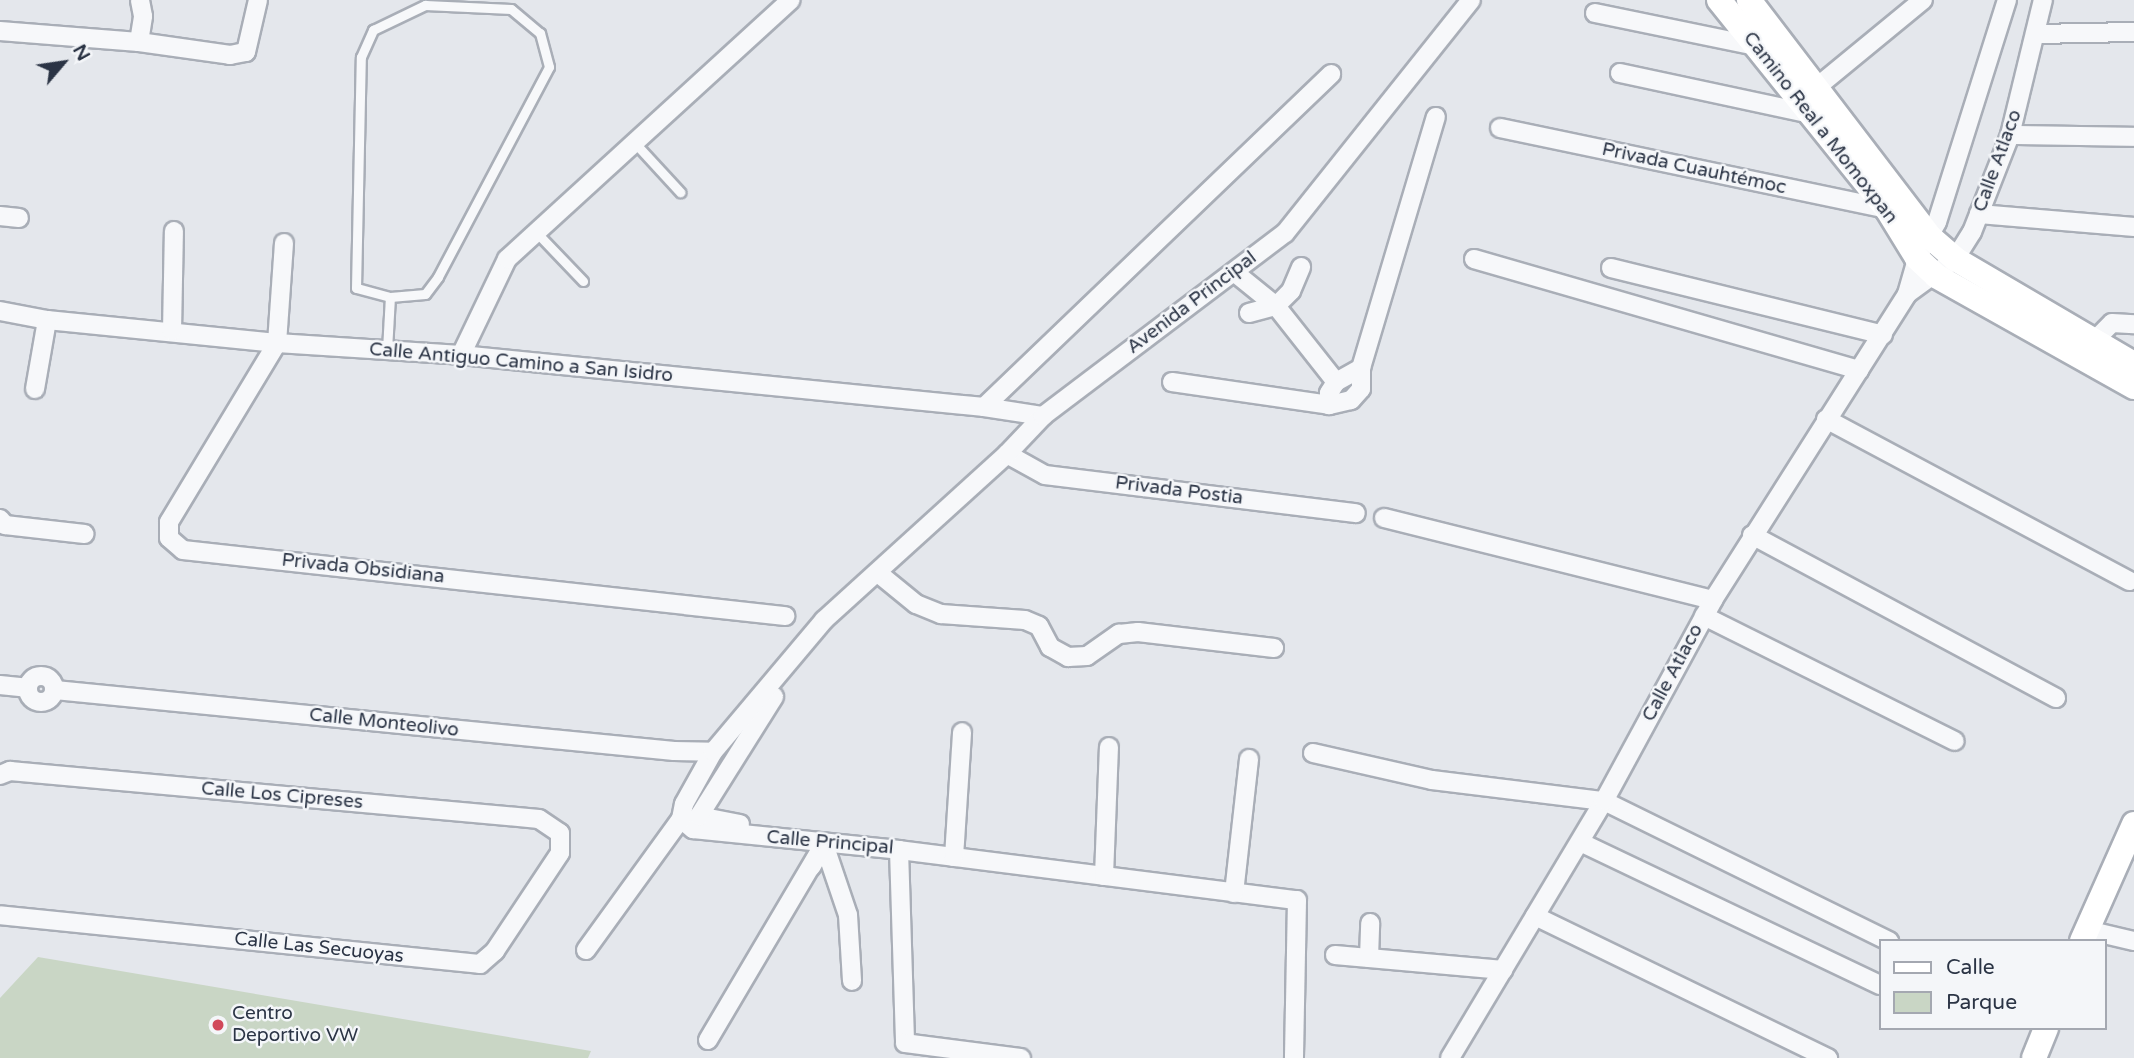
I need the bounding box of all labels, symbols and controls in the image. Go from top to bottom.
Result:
street label: Camino Real a Momoxpan [1738,27,1902,229]
north arrow [28,28,98,98]
text: N [68,41,95,65]
street label: Calle Atlaco [1969,107,2027,215]
street label: Privada Cuauhtémoc [1600,138,1788,200]
street label: Avenida Principal [1123,247,1261,359]
street label: Calle Antiguo Camino a San Isidro [368,338,674,388]
street label: Privada Postia [1114,472,1244,510]
street label: Privada Obsidiana [280,549,446,589]
street label: Calle Atlaco [1638,620,1708,726]
street label: Calle Monteolivo [308,704,460,742]
street label: Calle Los Cipreses [200,778,364,814]
street label: Calle Principal [766,826,894,860]
street label: Calle Las Secuoyas [233,928,405,968]
legend [1878,939,2106,1030]
text: Calle [1946,955,1995,980]
text: Parque [1946,990,2017,1015]
place label: Centro Deportivo VW [232,1003,358,1047]
marker: Centro Deportivo VW [210,1017,226,1033]

